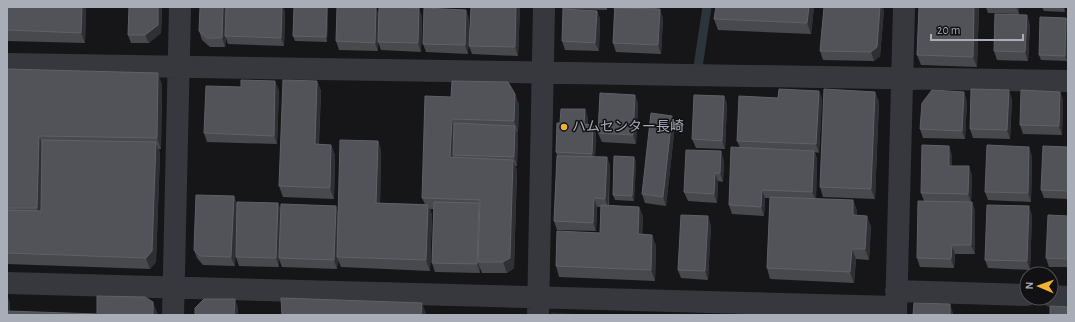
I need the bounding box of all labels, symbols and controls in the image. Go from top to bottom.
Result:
scale bar [931,16,1023,42]
text: 20 m [937,24,960,36]
place label: ハムセンター長崎 [572,119,684,134]
marker: ハムセンター長崎 [559,122,569,132]
north arrow [1019,266,1059,306]
text: N [1024,282,1035,290]

